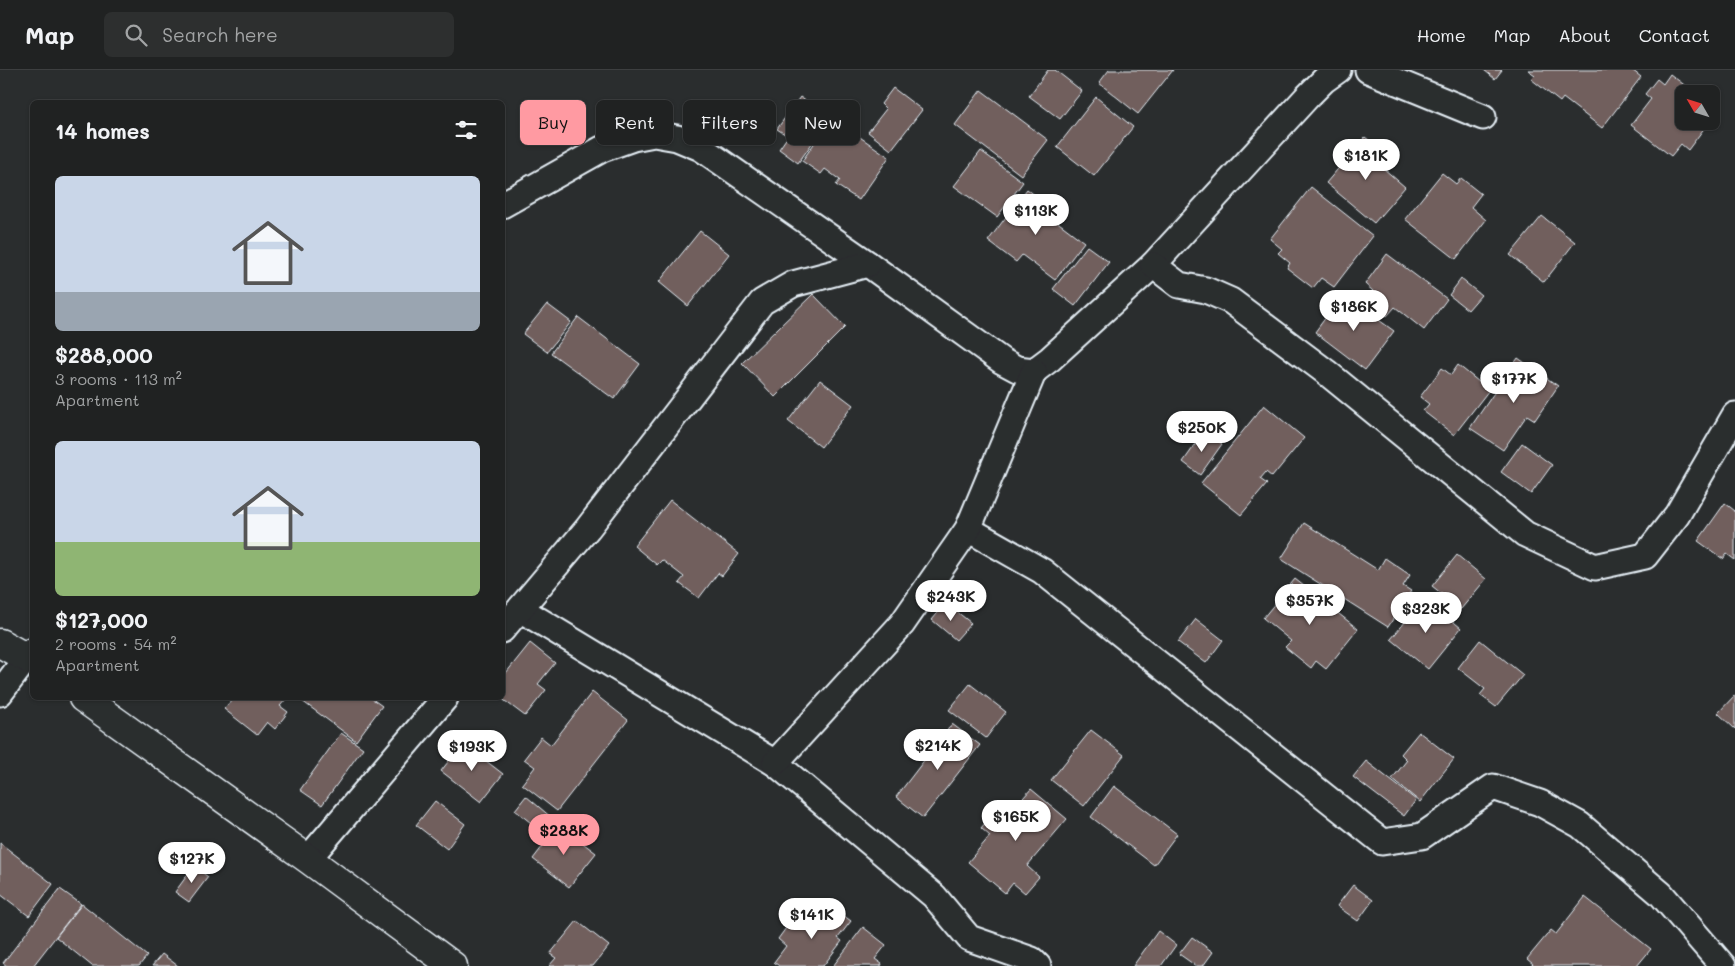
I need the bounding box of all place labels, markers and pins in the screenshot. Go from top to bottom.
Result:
pin: $181K [1331,138,1401,181]
pin: $113K [1001,194,1071,236]
pin: $186K [1319,290,1389,332]
pin: $177K [1479,362,1549,404]
pin: $250K [1167,410,1237,453]
pin: $243K [916,580,986,622]
pin: $357K [1275,584,1345,626]
pin: $323K [1391,592,1461,634]
pin: $214K [903,728,973,771]
pin: $193K [437,730,507,772]
pin: $165K [981,800,1051,842]
pin: $288K [529,814,599,856]
pin: $127K [157,842,227,884]
pin: $141K [777,898,847,940]

